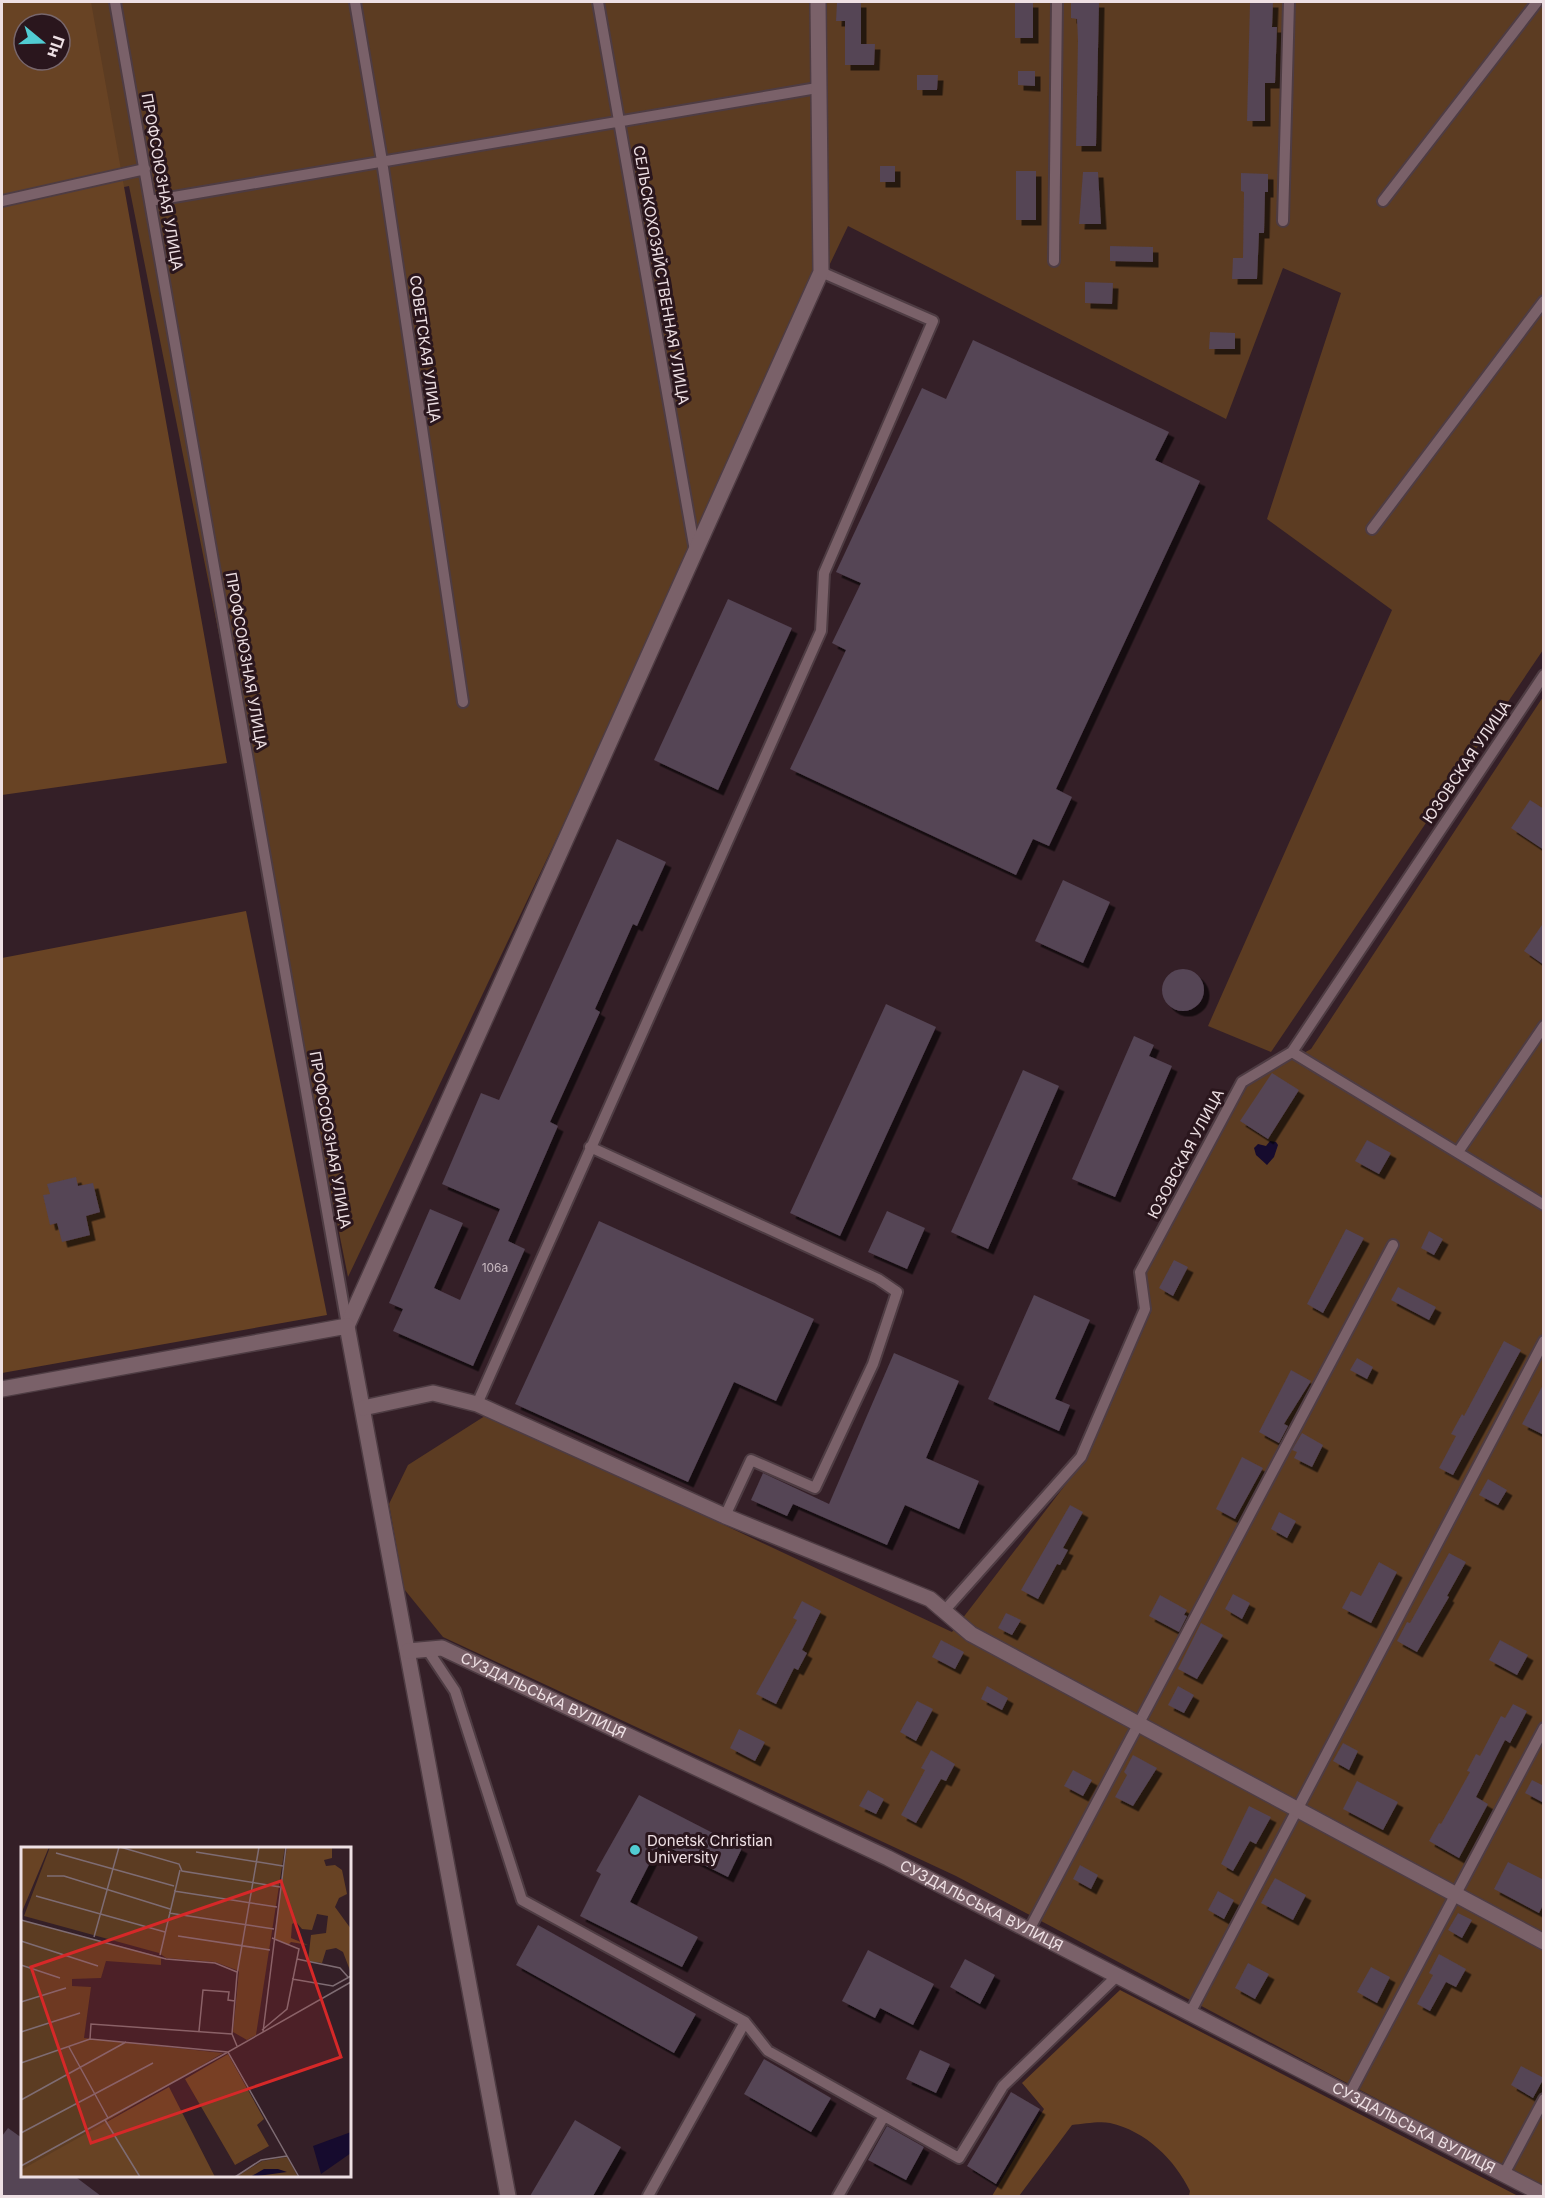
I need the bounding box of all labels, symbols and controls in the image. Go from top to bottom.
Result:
north arrow [12,12,72,72]
text: Пн [43,33,69,61]
street label: ПРОФСОЮЗНАЯ УЛИЦА [138,92,187,272]
street label: СЕЛЬСКОХОЗЯЙСТВЕННАЯ УЛИЦА [629,144,694,406]
street label: СОВЕТСКАЯ УЛИЦА [406,274,445,424]
street label: ПРОФСОЮЗНАЯ УЛИЦА [222,571,271,751]
street label: ЮЗОВСКАЯ УЛИЦА [1418,697,1515,827]
street label: ПРОФСОЮЗНАЯ УЛИЦА [306,1050,355,1230]
street label: ЮЗОВСКАЯ УЛИЦА [1143,1086,1228,1222]
house number: 106а [482,1260,508,1275]
street label: СУЗДАЛЬСЬКА ВУЛИЦЯ [458,1648,629,1742]
place label: Donetsk Christian University [647,1831,773,1867]
marker: Donetsk Christian University [628,1843,642,1857]
inset map [21,1847,351,2177]
street label: СУЗДАЛЬСЬКА ВУЛИЦЯ [897,1856,1066,1955]
street label: СУЗДАЛЬСЬКА ВУЛИЦЯ [1329,2078,1499,2177]

